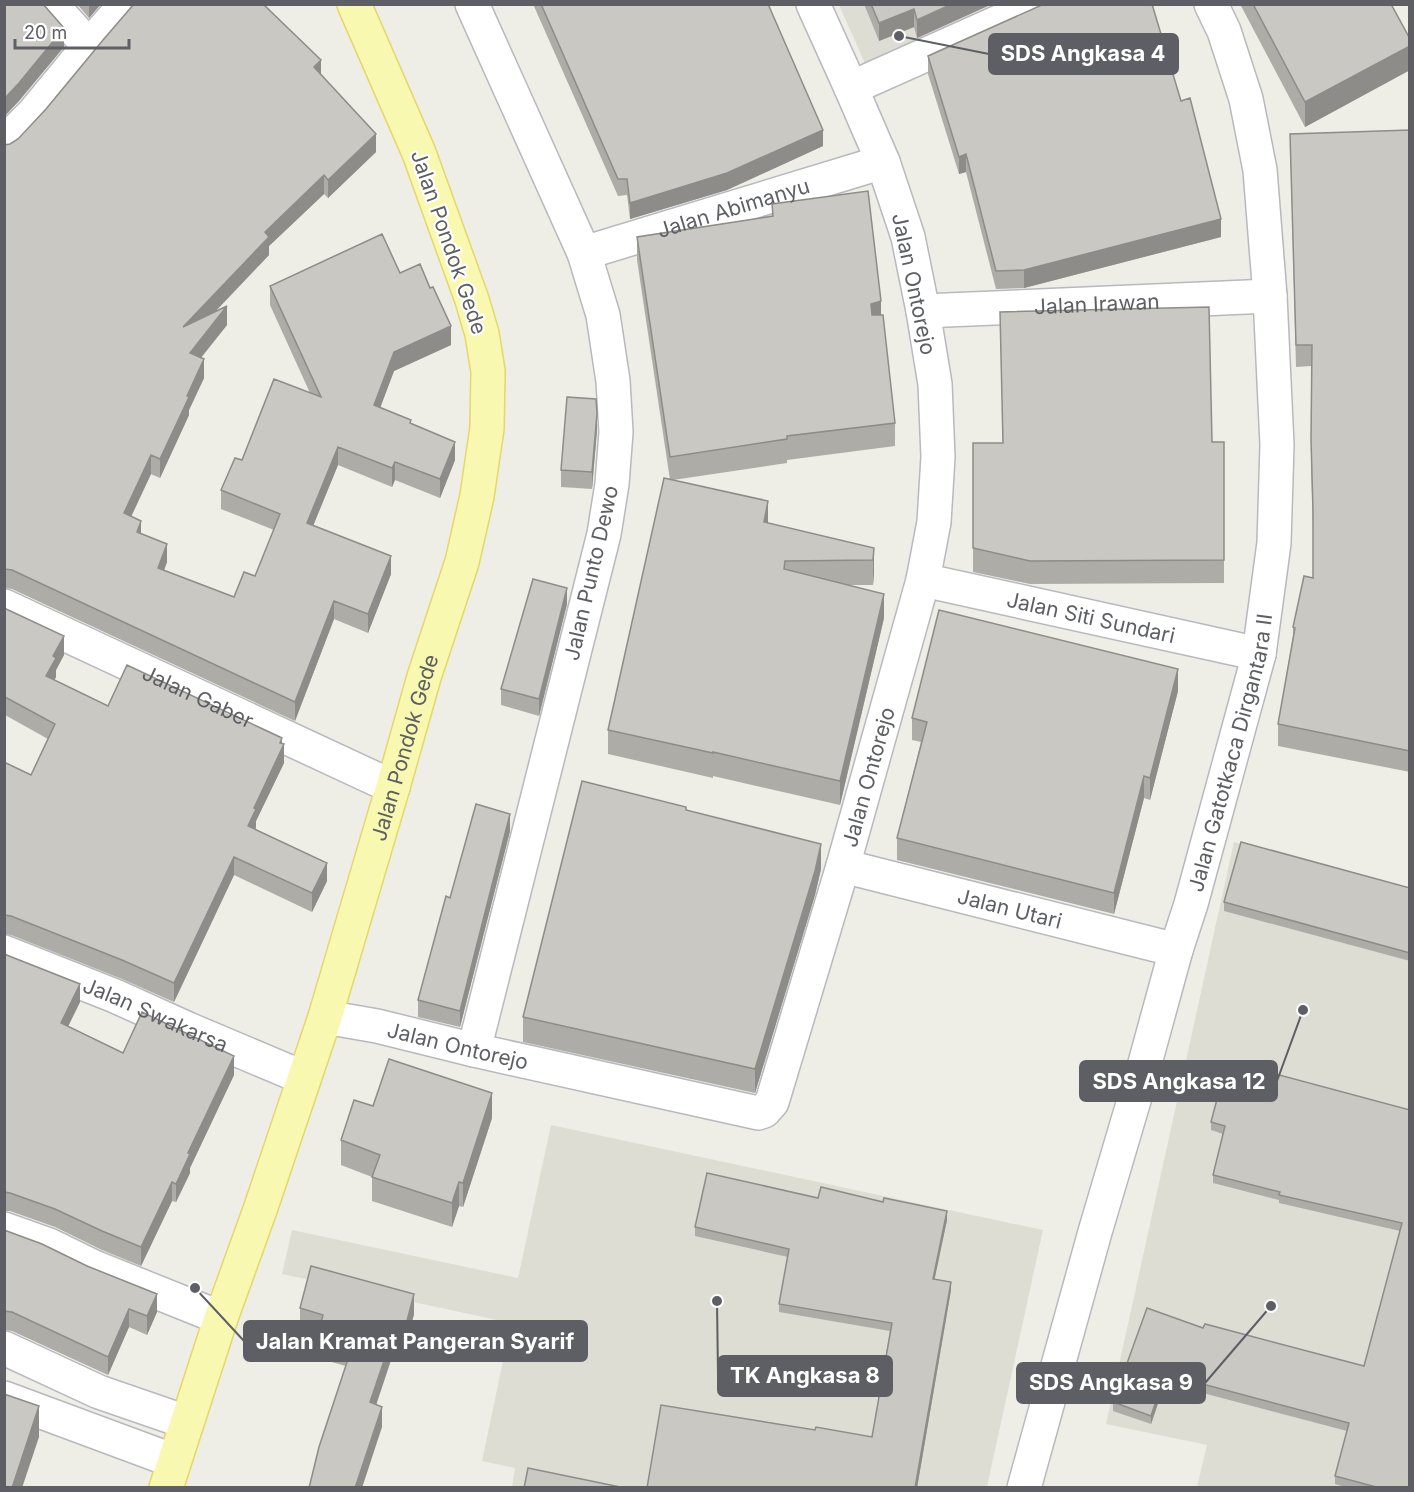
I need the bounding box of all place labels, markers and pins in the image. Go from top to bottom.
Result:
callout: SDS Angkasa 4 [989,34,1178,74]
callout: SDS Angkasa 12 [1080,1061,1277,1101]
callout: Jalan Kramat Pangeran Syarif [244,1321,587,1361]
callout: TK Angkasa 8 [718,1356,892,1396]
callout: SDS Angkasa 9 [1017,1363,1205,1403]

